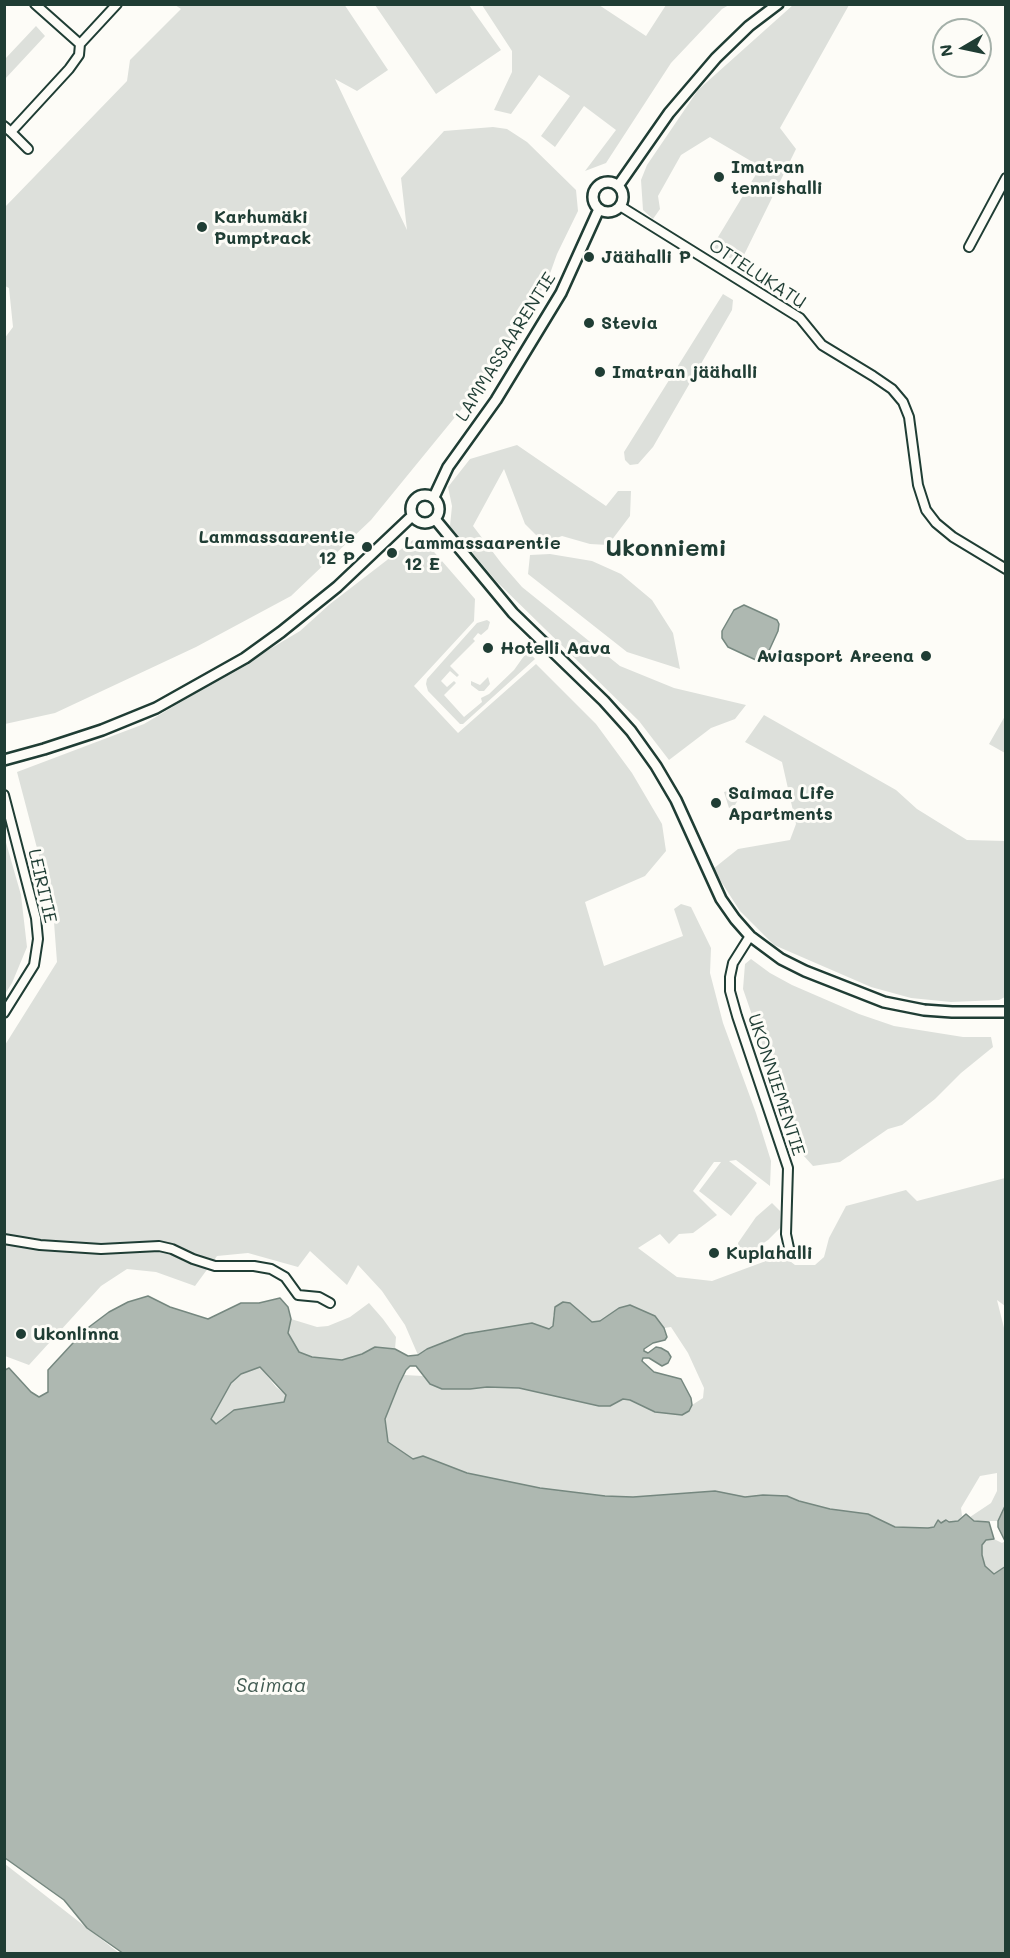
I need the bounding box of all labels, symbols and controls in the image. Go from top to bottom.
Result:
north arrow [932,18,992,78]
text: N [934,43,957,58]
place label: Imatran tennishalli [731,156,823,198]
marker: Imatran tennishalli [712,170,726,184]
place label: Karhumäki Pumptrack [214,206,311,248]
marker: Karhumäki Pumptrack [195,220,209,234]
street label: OTTELUKATU [704,235,810,313]
place label: Jäähalli P [601,246,691,268]
marker: Jäähalli P [582,250,596,264]
street label: LAMMASSAARENTIE [451,269,561,425]
place label: Stevia [601,312,658,334]
marker: Stevia [582,316,596,330]
place label: Imatran jäähalli [612,361,758,383]
marker: Imatran jäähalli [593,365,607,379]
place label: Lammassaarentie 12 P [198,526,355,568]
place label: Lammassaarentie 12 E [404,532,561,574]
district label: Ukonniemi [605,535,727,563]
marker: Lammassaarentie 12 P [360,540,374,554]
marker: Lammassaarentie 12 E [385,546,399,560]
place label: Hotelli Aava [500,637,611,659]
marker: Hotelli Aava [481,641,495,655]
place label: Aviasport Areena [756,645,914,667]
marker: Aviasport Areena [919,649,933,663]
place label: Saimaa Life Apartments [728,782,834,824]
marker: Saimaa Life Apartments [709,796,723,810]
street label: LEIRITIE [23,847,61,925]
street label: UKONNIEMENTIE [743,1011,809,1159]
place label: Kuplahalli [726,1242,813,1264]
marker: Kuplahalli [707,1246,721,1260]
place label: Ukonlinna [33,1323,119,1345]
marker: Ukonlinna [14,1327,28,1341]
water label: Saimaa [236,1674,306,1698]

